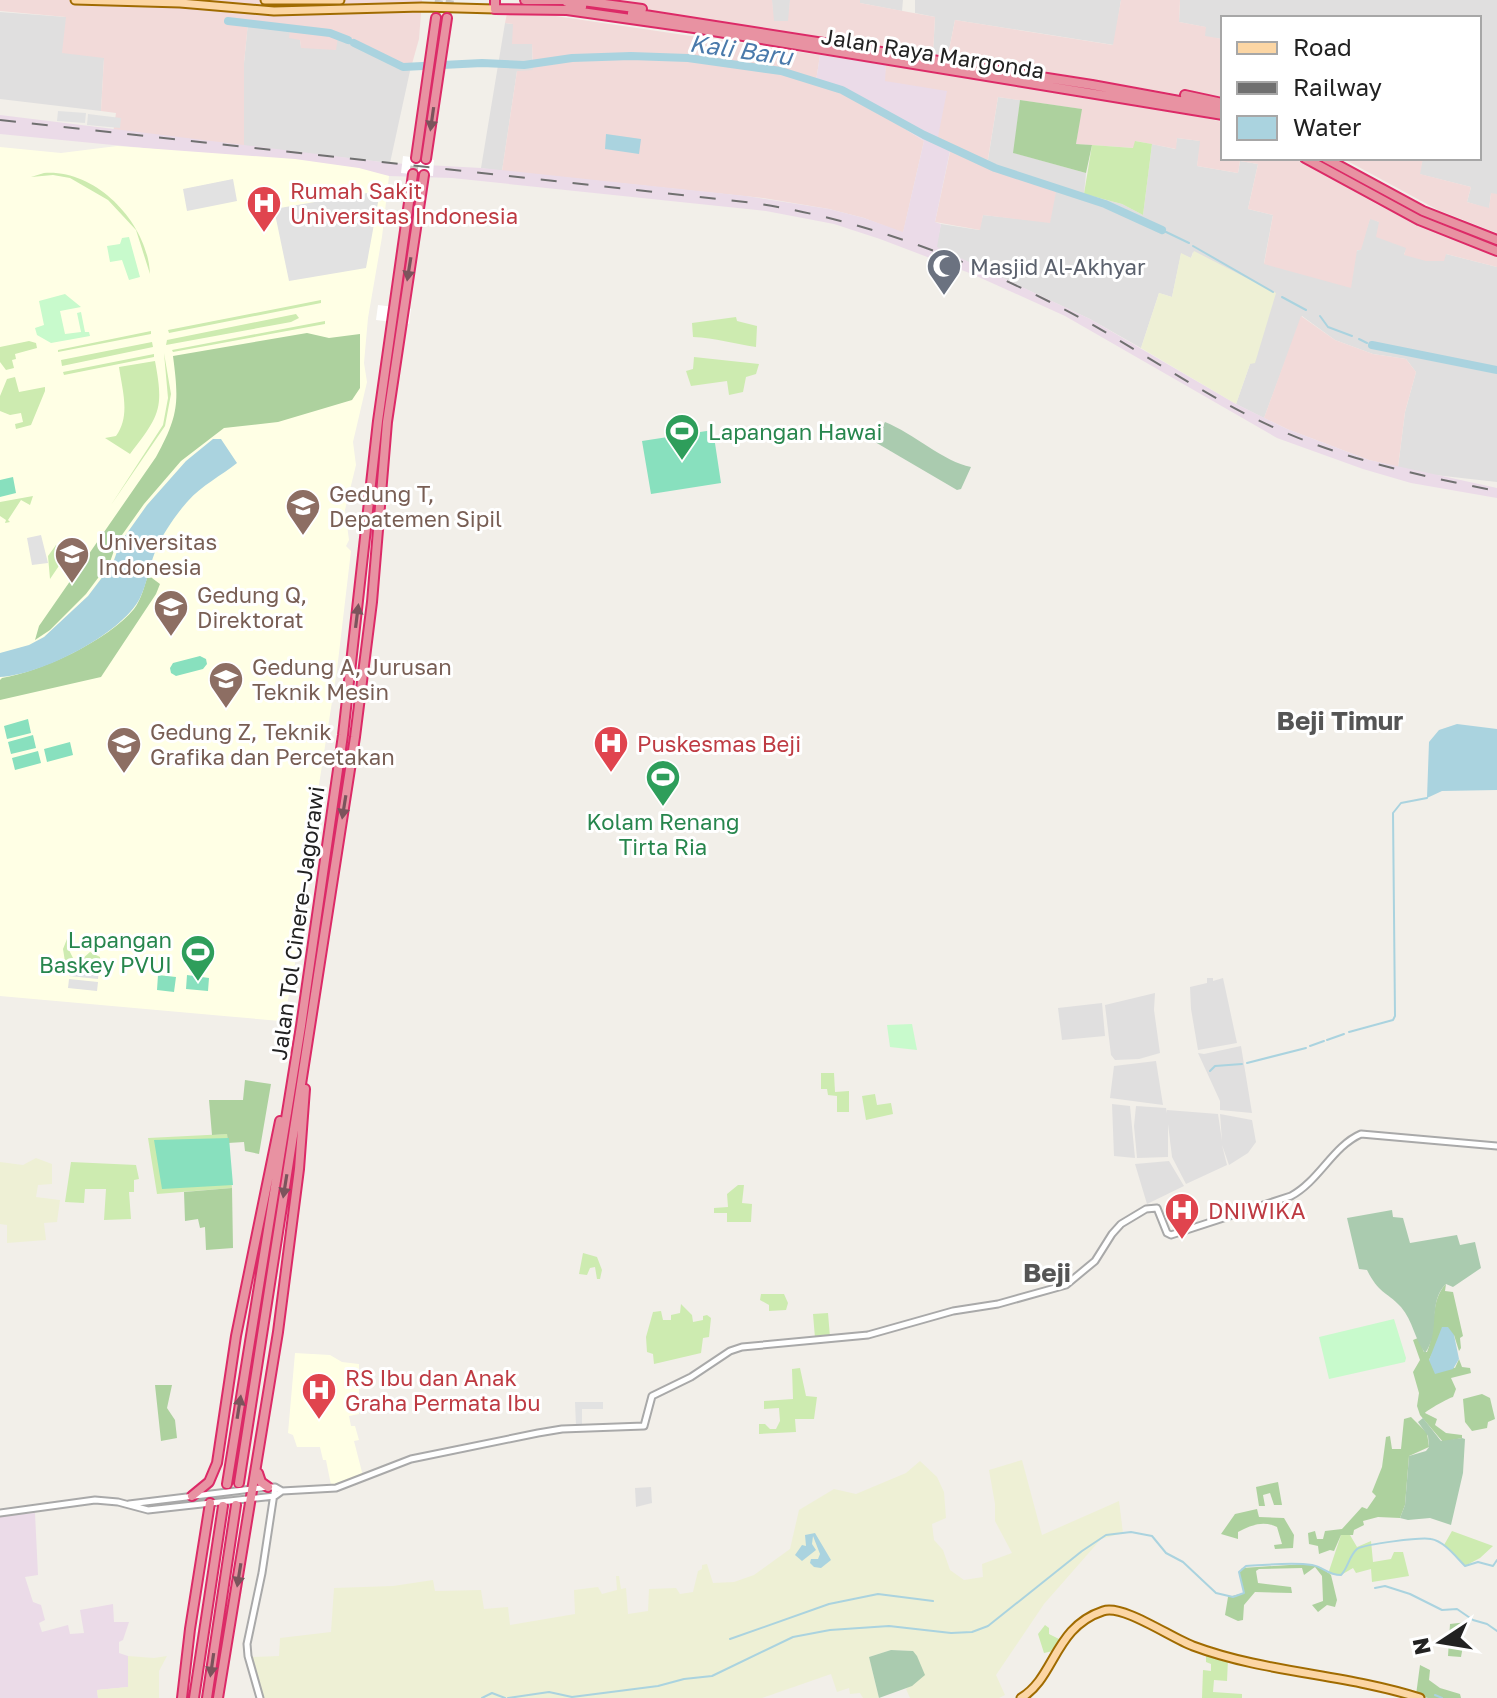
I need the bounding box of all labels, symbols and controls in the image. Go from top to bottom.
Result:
legend [1221,16,1481,160]
street label: Jalan Raya Margonda [820,22,1046,84]
water label: Kali Baru [688,27,796,71]
text: Road [1293,32,1352,61]
text: Railway [1293,72,1382,101]
one-way arrow [425,107,438,132]
text: Water [1293,112,1361,141]
place label: Rumah Sakit Universitas Indonesia [290,177,518,229]
hospital icon: Rumah Sakit Universitas Indonesia [245,184,283,234]
mosque icon: Masjid Al-Akhyar [925,247,963,297]
place label: Masjid Al-Akhyar [970,253,1146,280]
one-way arrow [403,257,415,282]
sports icon: Lapangan Hawai [663,412,701,462]
place label: Lapangan Hawai [708,418,882,445]
place label: Gedung T, Depatemen Sipil [329,480,502,532]
school or university icon: Gedung T, Depatemen Sipil [284,487,322,537]
place label: Universitas Indonesia [98,528,217,580]
school or university icon: Universitas Indonesia [53,535,91,585]
place label: Gedung Q, Direktorat [197,581,307,633]
school or university icon: Gedung Q, Direktorat [152,588,190,638]
one-way arrow [351,603,364,628]
place label: Gedung A, Jurusan Teknik Mesin [252,653,452,705]
school or university icon: Gedung A, Jurusan Teknik Mesin [207,660,245,710]
district label: Beji Timur [1277,705,1403,736]
place label: Gedung Z, Teknik Grafika dan Percetakan [150,718,395,770]
hospital icon: Puskesmas Beji [592,724,630,774]
school or university icon: Gedung Z, Teknik Grafika dan Percetakan [105,725,143,775]
place label: Puskesmas Beji [637,730,801,757]
sports icon: Kolam Renang Tirta Ria [644,758,682,808]
street label: Jalan Tol Cinere–Jagorawi [264,784,330,1062]
one-way arrow [337,795,350,820]
place label: Kolam Renang Tirta Ria [587,808,739,860]
place label: Lapangan Baskey PVUI [39,926,172,978]
sports icon: Lapangan Baskey PVUI [179,933,217,983]
one-way arrow [279,1174,291,1199]
hospital icon: DNIWIKA [1163,1191,1201,1241]
place label: DNIWIKA [1208,1197,1306,1224]
district label: Beji [1023,1257,1071,1288]
place label: RS Ibu dan Anak Graha Permata Ibu [345,1364,540,1416]
hospital icon: RS Ibu dan Anak Graha Permata Ibu [300,1371,338,1421]
one-way arrow [233,1394,246,1419]
one-way arrow [233,1563,245,1588]
north arrow [1401,1602,1481,1682]
text: N [1406,1635,1436,1657]
one-way arrow [205,1653,218,1678]

